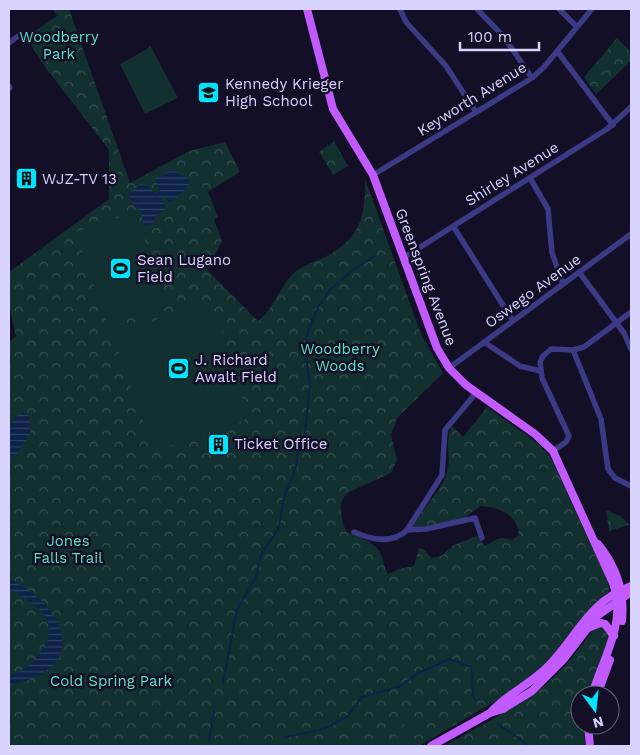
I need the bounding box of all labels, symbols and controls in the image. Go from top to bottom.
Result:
scale bar [460,20,539,52]
park label: Woodberry Park [19,28,99,63]
text: 100 m [468,28,512,46]
street label: Keyworth Avenue [414,58,530,140]
place label: Kennedy Krieger High School [225,75,343,110]
school or university icon: Kennedy Krieger High School [197,81,221,105]
street label: Shirley Avenue [462,138,562,210]
building icon: WJZ-TV 13 [14,167,38,191]
place label: WJZ-TV 13 [42,170,117,188]
street label: Greenspring Avenue [392,206,460,348]
street label: Oswego Avenue [482,250,584,332]
place label: Sean Lugano Field [137,251,231,286]
sports icon: Sean Lugano Field [109,257,133,281]
park label: Woodberry Woods [300,340,380,375]
place label: J. Richard Awalt Field [195,351,277,386]
sports icon: J. Richard Awalt Field [167,357,191,381]
building icon: Ticket Office [206,432,230,456]
place label: Ticket Office [234,435,327,453]
park label: Jones Falls Trail [33,532,103,567]
park label: Cold Spring Park [50,672,173,690]
north arrow [570,685,620,735]
text: N [591,713,605,732]

